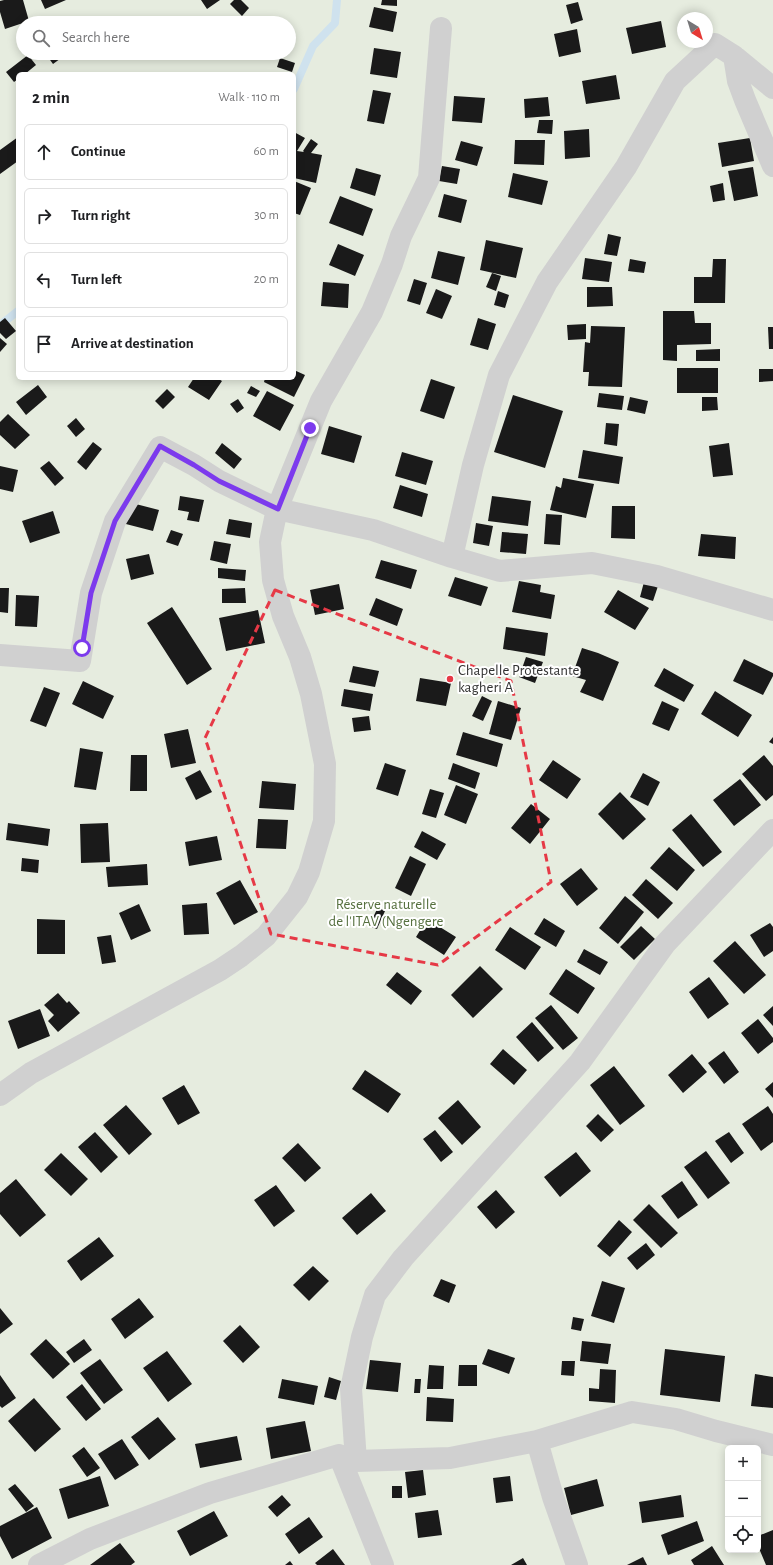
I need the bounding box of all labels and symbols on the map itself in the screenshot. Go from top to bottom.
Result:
north arrow [677,12,713,48]
route end [301,419,319,437]
route start [73,639,91,657]
place label: Chapelle Protestante kagheri A [458,663,580,695]
marker: Chapelle Protestante kagheri A [445,674,455,684]
park label: Réserve naturelle de l'ITAV (Ngengere [328,897,444,929]

